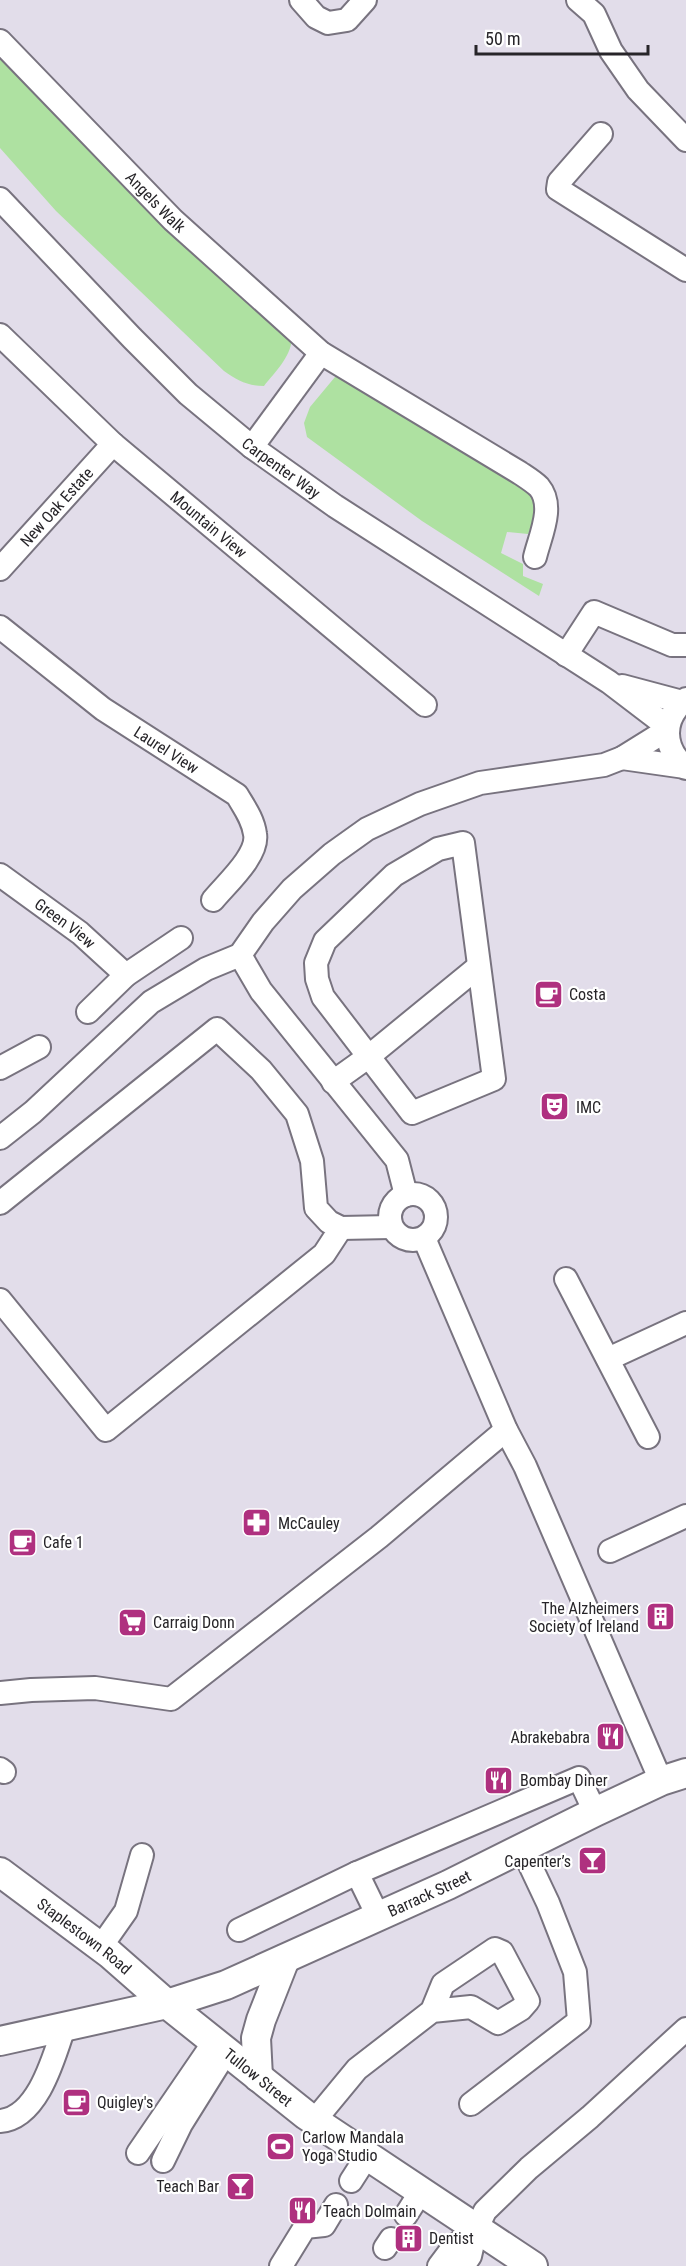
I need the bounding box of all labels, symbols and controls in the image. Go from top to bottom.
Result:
scale bar [476,18,648,56]
text: 50 m [485,28,520,49]
street label: Angels Walk [122,168,190,237]
street label: Carpenter Way [238,433,324,502]
street label: New Oak Estate [16,463,97,550]
street label: Mountain View [167,487,251,562]
street label: Laurel View [131,722,202,777]
street label: Green View [31,894,100,952]
cafe icon: Costa [532,978,564,1010]
place label: Costa [569,985,606,1004]
theatre icon: IMC [539,1091,571,1123]
place label: IMC [576,1098,601,1117]
pharmacy icon: McCauley [241,1507,273,1539]
place label: McCauley [278,1514,340,1533]
cafe icon: Cafe 1 [6,1526,38,1558]
place label: Cafe 1 [43,1533,84,1552]
place label: The Alzheimers Society of Ireland [529,1599,639,1636]
building icon: The Alzheimers Society of Ireland [644,1601,676,1633]
supermarket icon: Carraig Donn [116,1606,148,1638]
place label: Carraig Donn [153,1613,235,1632]
restaurant icon: Abrakebabra [595,1721,627,1753]
place label: Abrakebabra [510,1728,590,1747]
restaurant icon: Bombay Diner [483,1764,515,1796]
place label: Bombay Diner [520,1771,608,1790]
bar icon: Capenter’s [576,1845,608,1877]
place label: Capenter’s [504,1852,571,1871]
street label: Barrack Street [385,1866,474,1920]
street label: Staplestown Road [34,1894,136,1978]
street label: Tullow Street [220,2044,297,2110]
cafe icon: Quigley's [60,2086,92,2118]
place label: Quigley's [97,2093,153,2112]
place label: Carlow Mandala Yoga Studio [302,2128,404,2165]
sports icon: Carlow Mandala Yoga Studio [265,2130,297,2162]
bar icon: Teach Bar [224,2170,256,2202]
place label: Teach Bar [156,2177,219,2196]
restaurant icon: Teach Dolmain [286,2195,318,2227]
place label: Teach Dolmain [323,2202,416,2221]
building icon: Dentist [392,2222,424,2254]
place label: Dentist [429,2229,474,2248]

